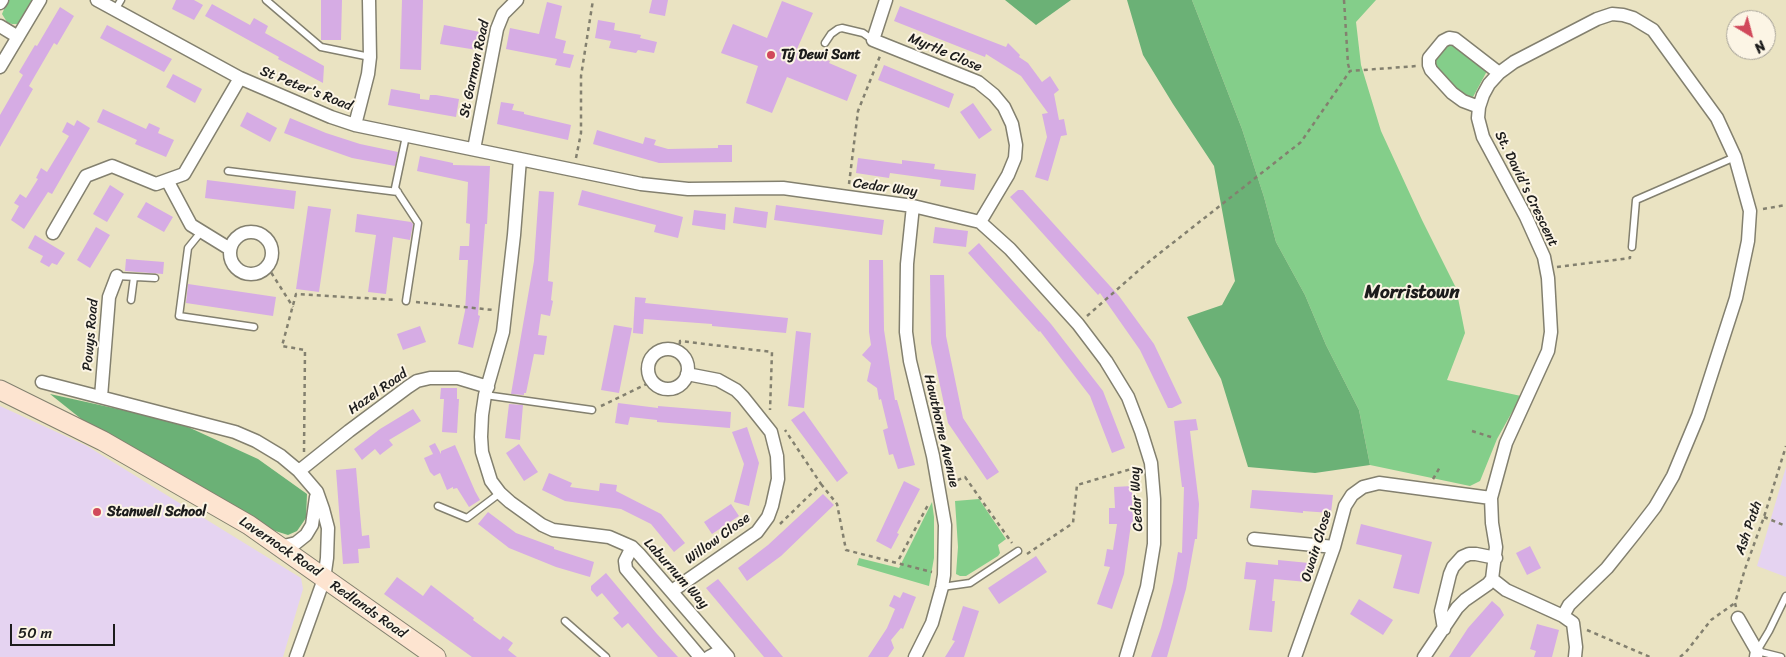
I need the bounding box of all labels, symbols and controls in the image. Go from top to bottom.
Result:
north arrow [1726,10,1776,60]
street label: St Garmon Road [456,19,494,119]
street label: Myrtle Close [906,30,984,76]
text: N [1748,34,1771,59]
place label: Tŷ Dewi Sant [781,47,861,63]
marker: Tŷ Dewi Sant [765,49,777,61]
street label: St Peter's Road [257,63,355,115]
street label: St. David's Crescent [1491,128,1561,250]
street label: Cedar Way [852,175,918,201]
district label: Morristown [1365,282,1459,304]
street label: Powys Road [79,298,103,372]
street label: Hazel Road [345,365,411,419]
street label: Hawthorne Avenue [920,373,962,489]
street label: Cedar Way [1127,466,1147,532]
street label: Ash Path [1732,499,1766,557]
place label: Stanwell School [107,504,206,520]
marker: Stanwell School [91,506,103,518]
street label: Owain Close [1298,508,1336,584]
street label: Willow Close [682,510,754,568]
street label: Lavernock Road [236,513,324,581]
street label: Laburnum Way [640,535,712,613]
street label: Redlands Road [327,578,409,642]
scale bar [12,614,118,646]
text: 50 m [18,620,52,646]

